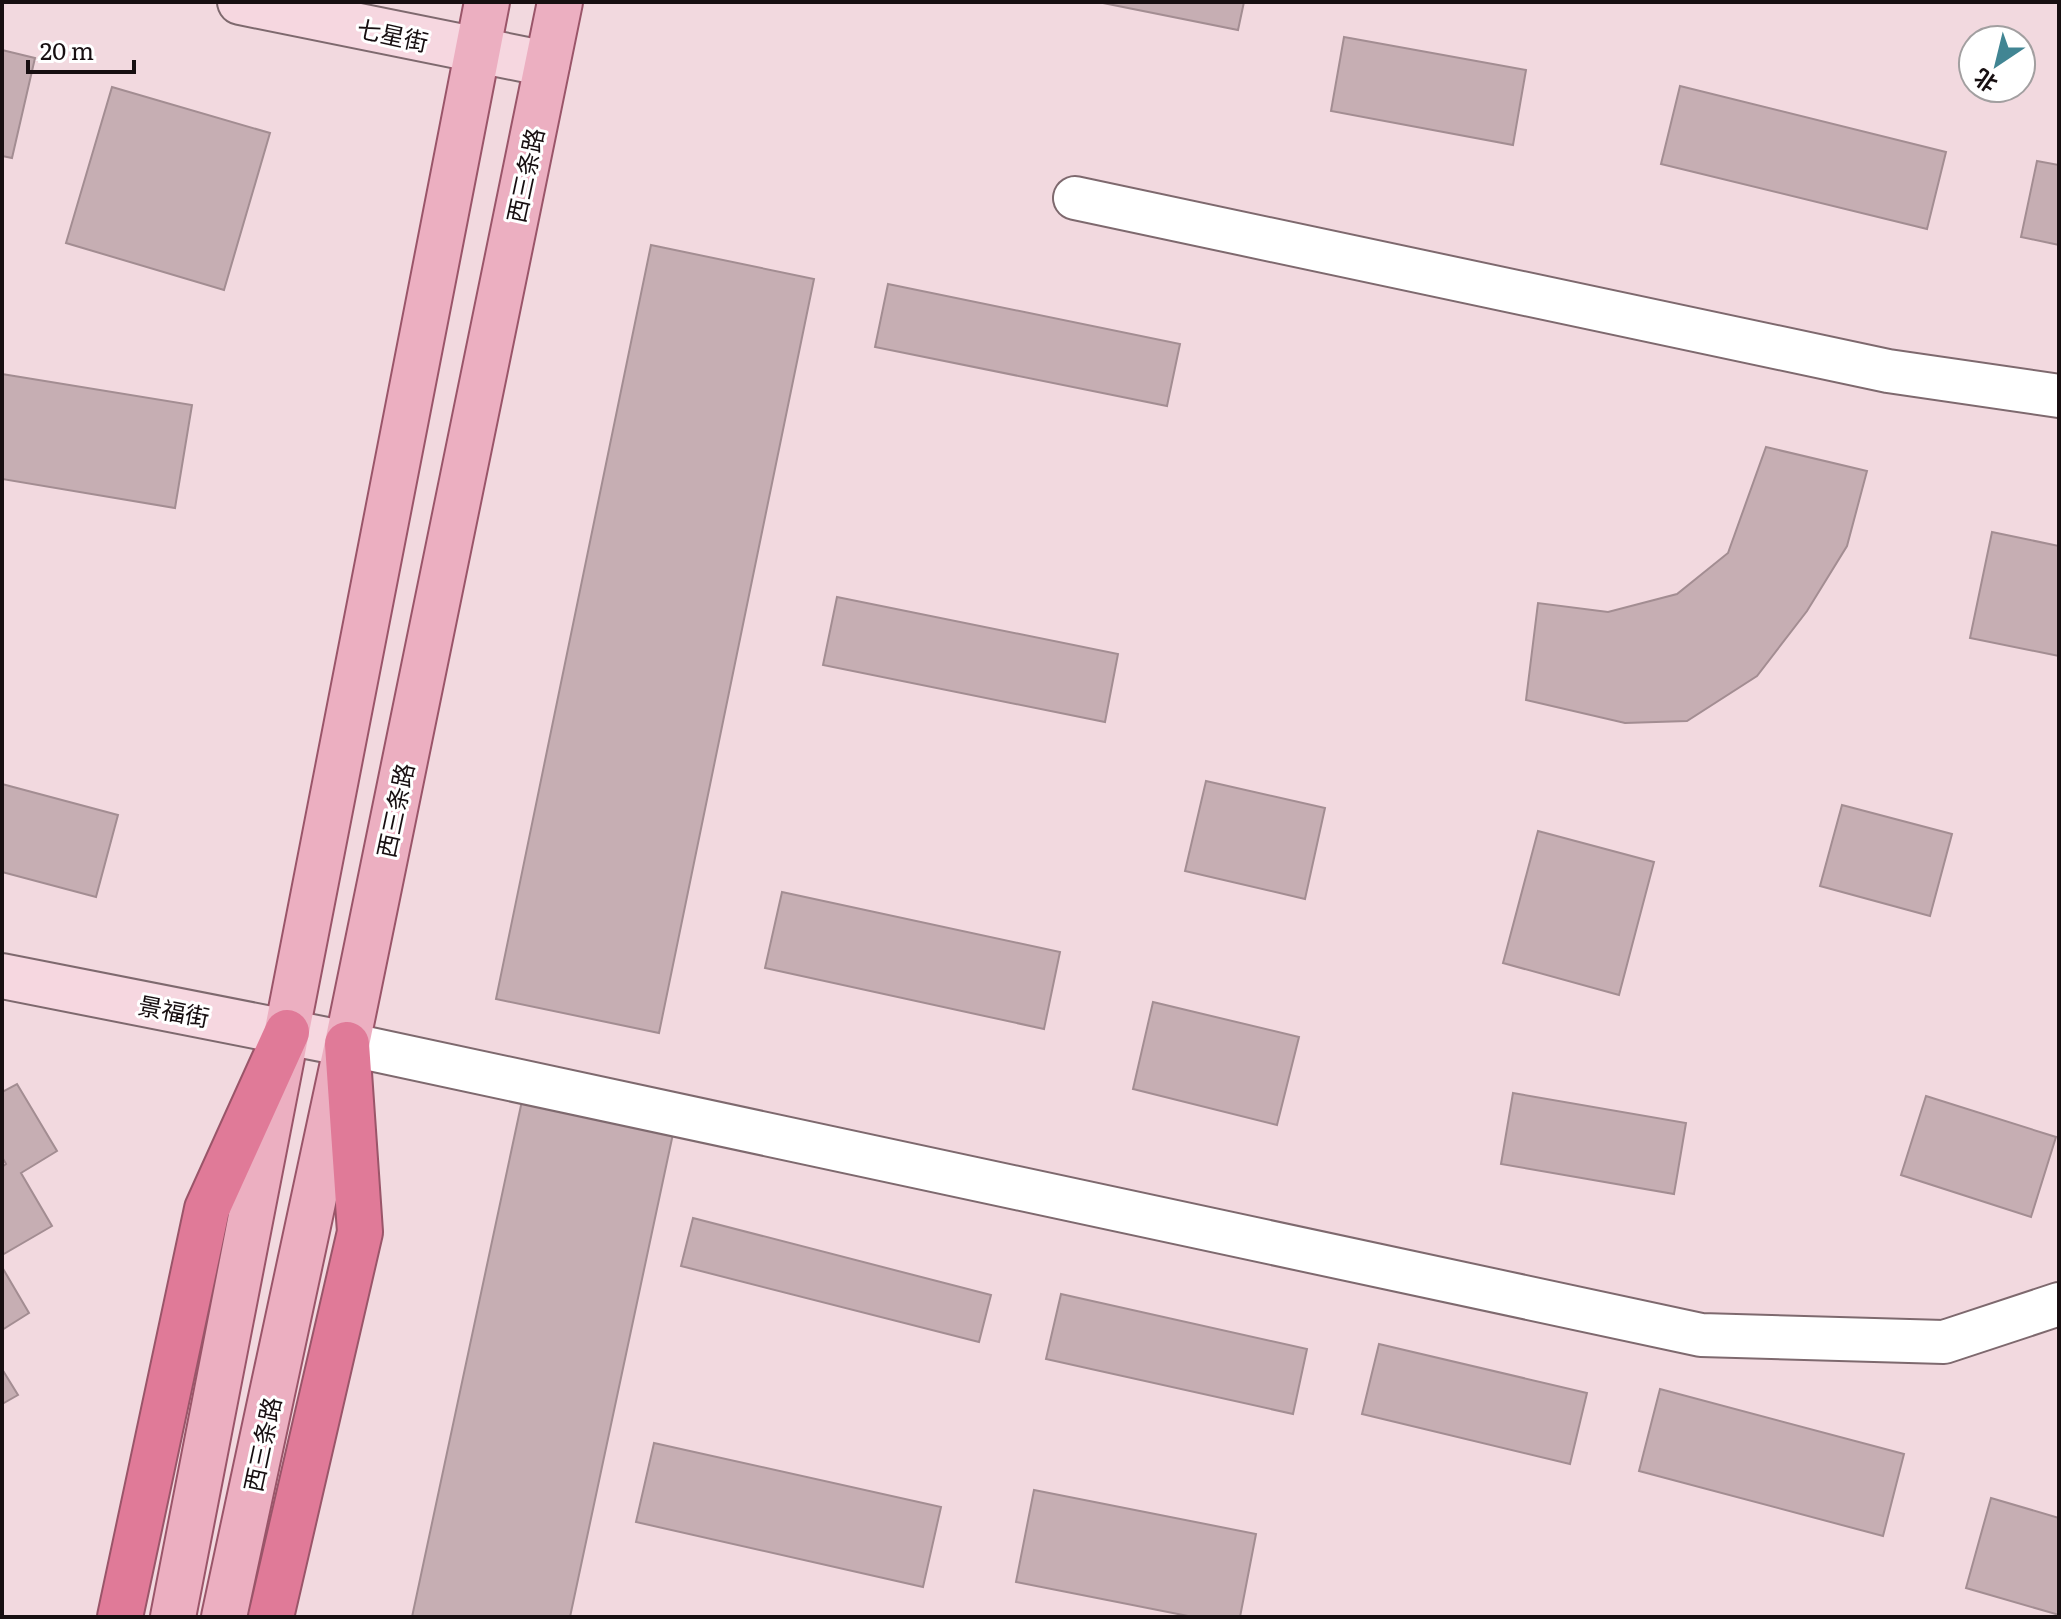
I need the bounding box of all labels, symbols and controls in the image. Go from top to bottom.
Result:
street label: 七星街 [354,9,432,59]
scale bar [28,24,134,74]
north arrow [1957,24,2037,104]
text: 20 m [40,32,94,67]
text: 北 [1966,62,2003,101]
street label: 西三条路 [497,124,551,226]
street label: 西三条路 [367,759,421,861]
street label: 景福街 [135,986,213,1034]
street label: 西三条路 [234,1393,288,1495]

